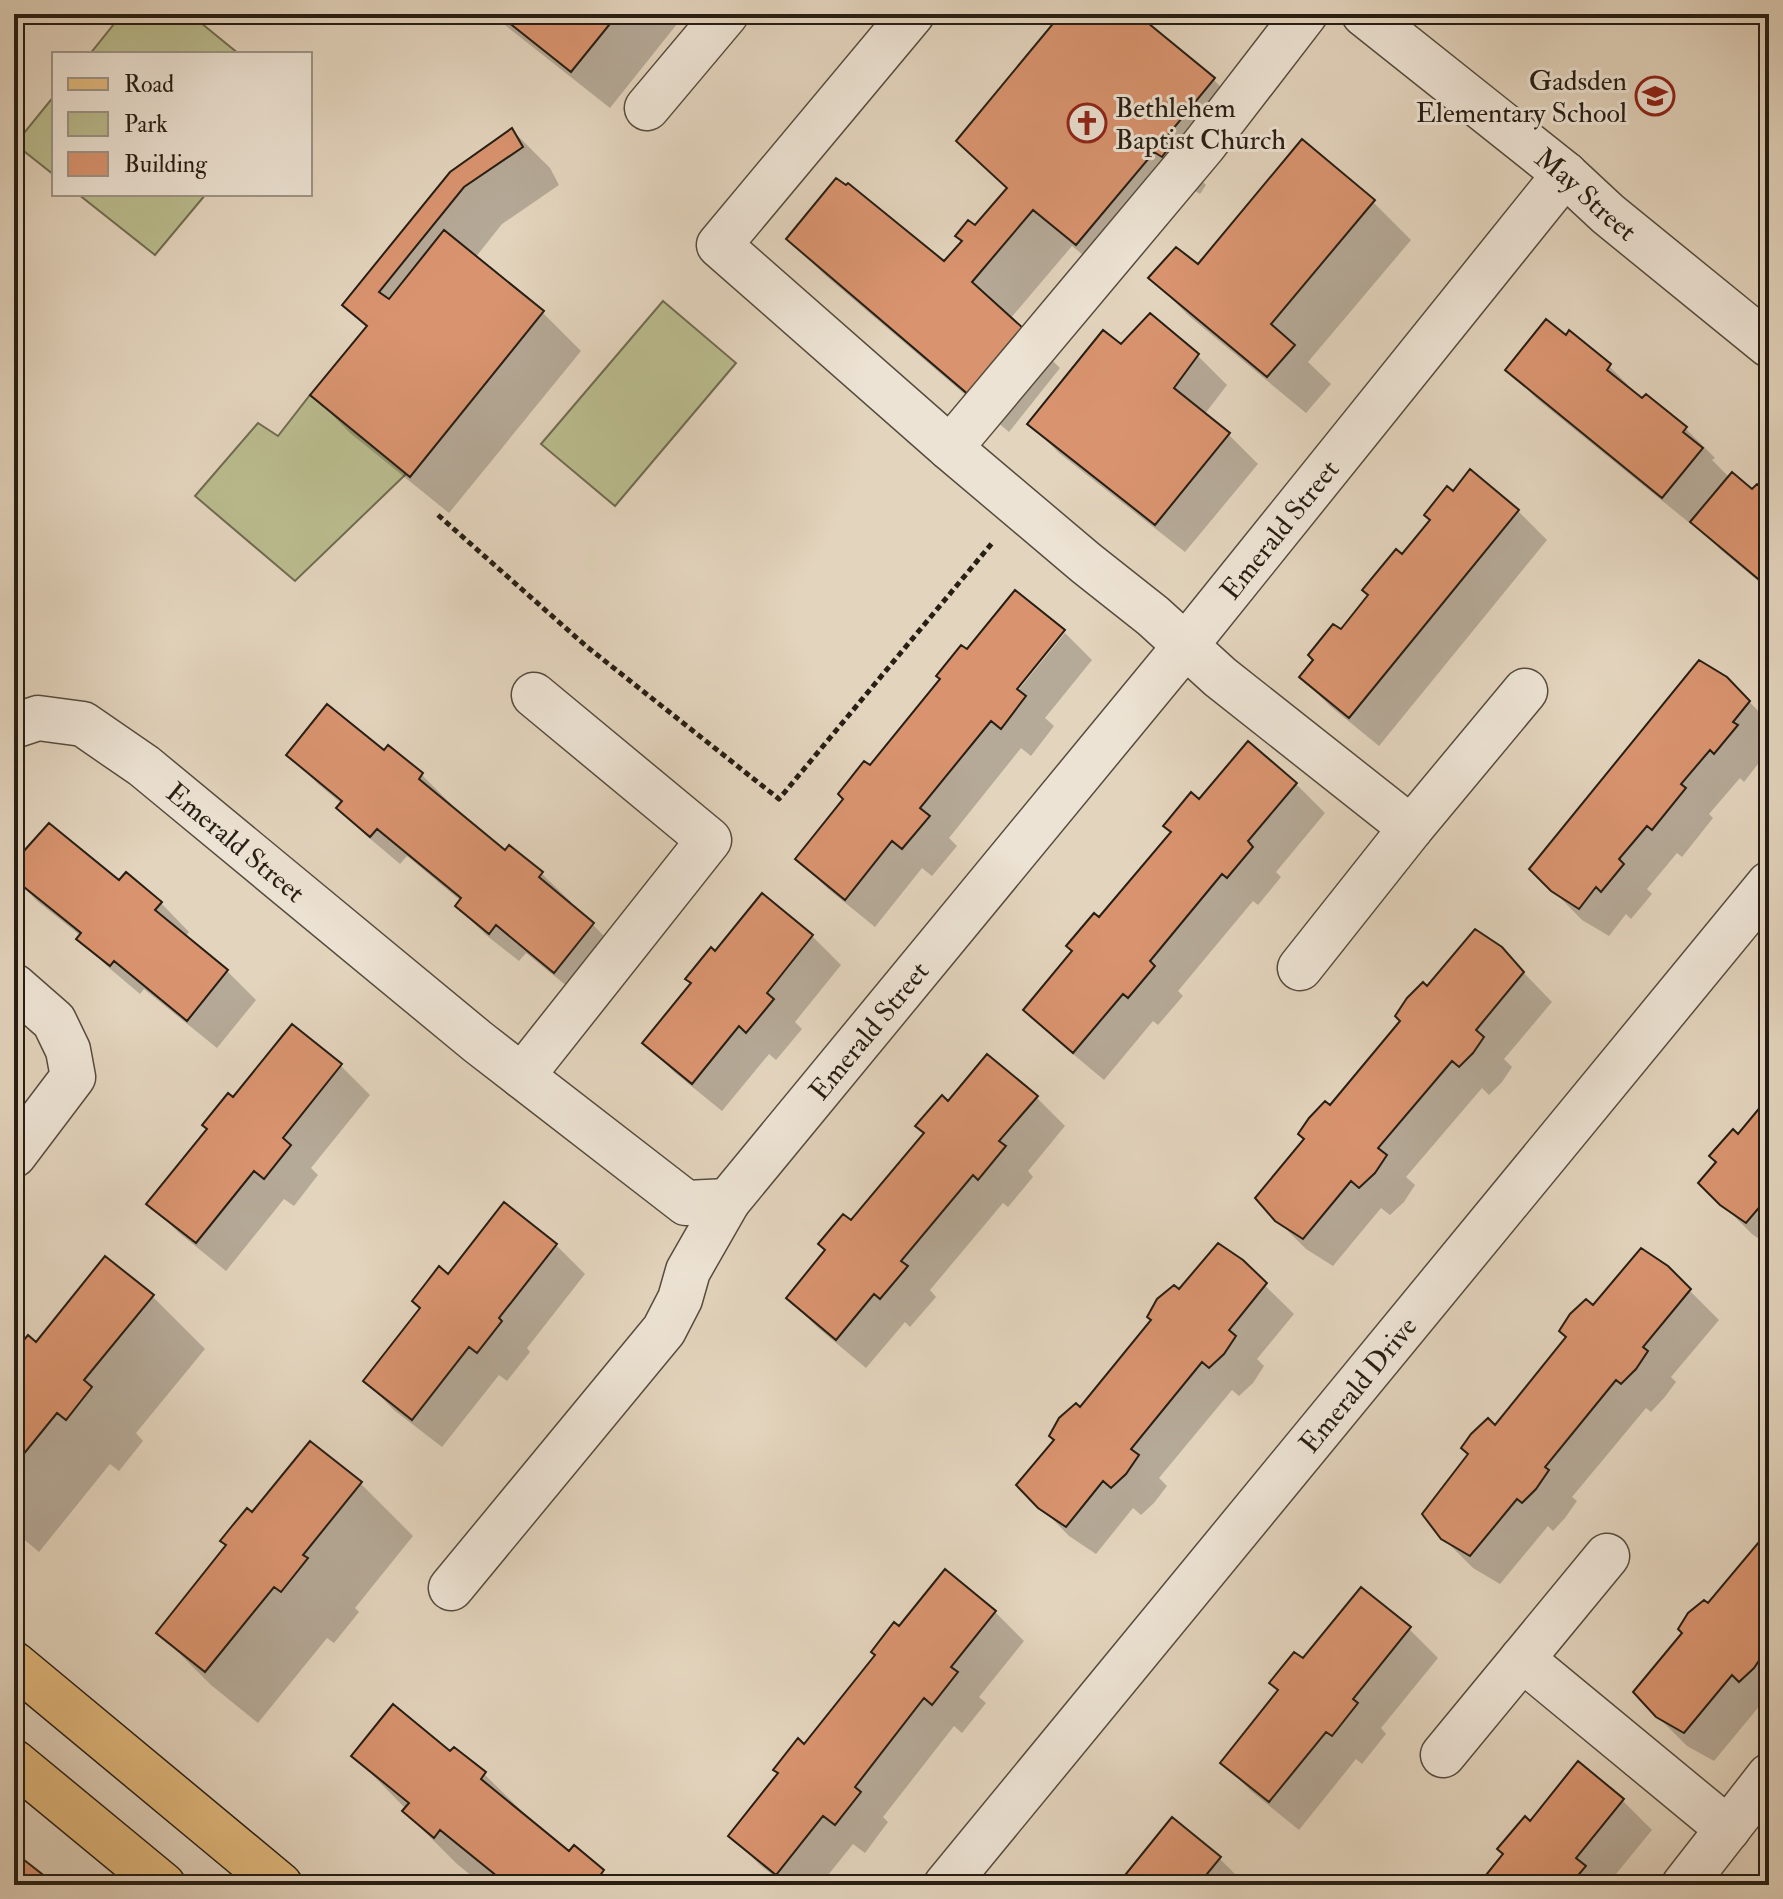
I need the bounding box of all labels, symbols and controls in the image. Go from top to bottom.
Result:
legend [52,52,312,196]
place label: Gadsden Elementary School [1416,64,1627,131]
text: Road [124,69,174,100]
school or university icon: Gadsden Elementary School [1634,75,1676,117]
place label: Bethlehem Baptist Church [1115,91,1286,158]
church icon: Bethlehem Baptist Church [1066,102,1108,144]
text: Park [124,109,168,140]
street label: May Street [1527,141,1643,249]
text: Building [124,149,208,180]
street label: Emerald Street [1213,453,1347,607]
street label: Emerald Street [158,776,312,911]
street label: Emerald Street [802,955,937,1108]
street label: Emerald Drive [1292,1310,1425,1461]

